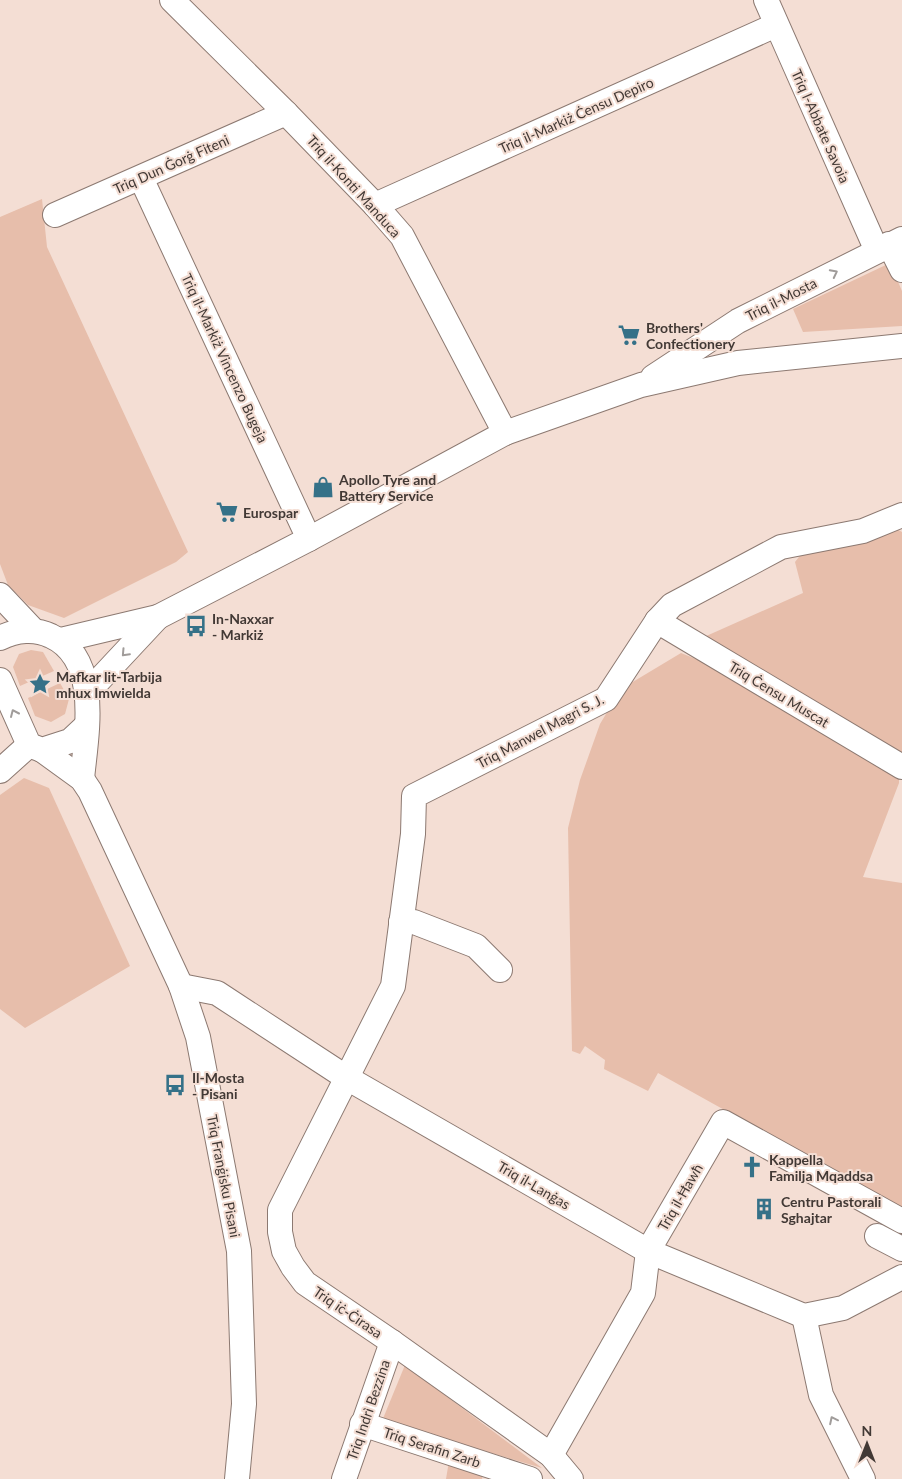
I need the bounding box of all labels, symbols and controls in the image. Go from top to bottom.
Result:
street label: Triq l-Abbate Savoia [788,67,854,186]
street label: Triq il-Markiż Ċensu Depiro [496,73,656,157]
street label: Triq Dun Ġorġ Fiteni [110,131,232,197]
street label: Triq il-Konti Manduca [304,131,404,241]
one-way arrow [828,269,837,279]
street label: Triq il-Markiż Vincenzo Bugeja [178,271,272,445]
street label: Triq il-Mosta [743,274,819,324]
place label: Brothers' Confectionery [646,319,736,352]
supermarket icon: Brothers' Confectionery [616,322,642,348]
place label: Apollo Tyre and Battery Service [338,471,436,504]
shop icon: Apollo Tyre and Battery Service [310,474,336,500]
supermarket icon: Eurospar [214,499,240,525]
place label: Eurospar [243,504,299,521]
place label: In-Naxxar - Markiż [212,610,275,643]
bus stop icon: In-Naxxar - Markiż [183,613,209,639]
one-way arrow [122,647,131,656]
street label: Triq Ċensu Muscat [726,657,832,731]
place label: Mafkar lit-Tarbija mhux Imwielda [56,668,162,701]
place icon: Mafkar lit-Tarbija mhux Imwielda [27,671,53,697]
street label: Triq Manwel Magri S. J. [474,690,606,772]
one-way arrow [10,709,21,718]
place label: Il-Mosta - Pisani [192,1069,244,1102]
bus stop icon: Il-Mosta - Pisani [162,1072,188,1098]
street label: Triq Franġisku Pisani [204,1113,244,1239]
place label: Kappella Familja Mqaddsa [769,1151,873,1184]
church icon: Kappella Familja Mqaddsa [739,1154,765,1180]
street label: Triq il-Lanġas [495,1157,573,1213]
street label: Triq il-Ħawħ [654,1160,706,1234]
place label: Centru Pastorali Sghajtar [781,1193,881,1226]
building icon: Centru Pastorali Sghajtar [751,1196,777,1222]
street label: Triq iċ-Ċirasa [310,1283,386,1341]
street label: Triq Indrì Bezzina [343,1357,393,1463]
one-way arrow [830,1416,840,1425]
north arrow [842,1419,892,1469]
text: N [862,1422,872,1439]
street label: Triq Serafin Zarb [381,1423,483,1471]

